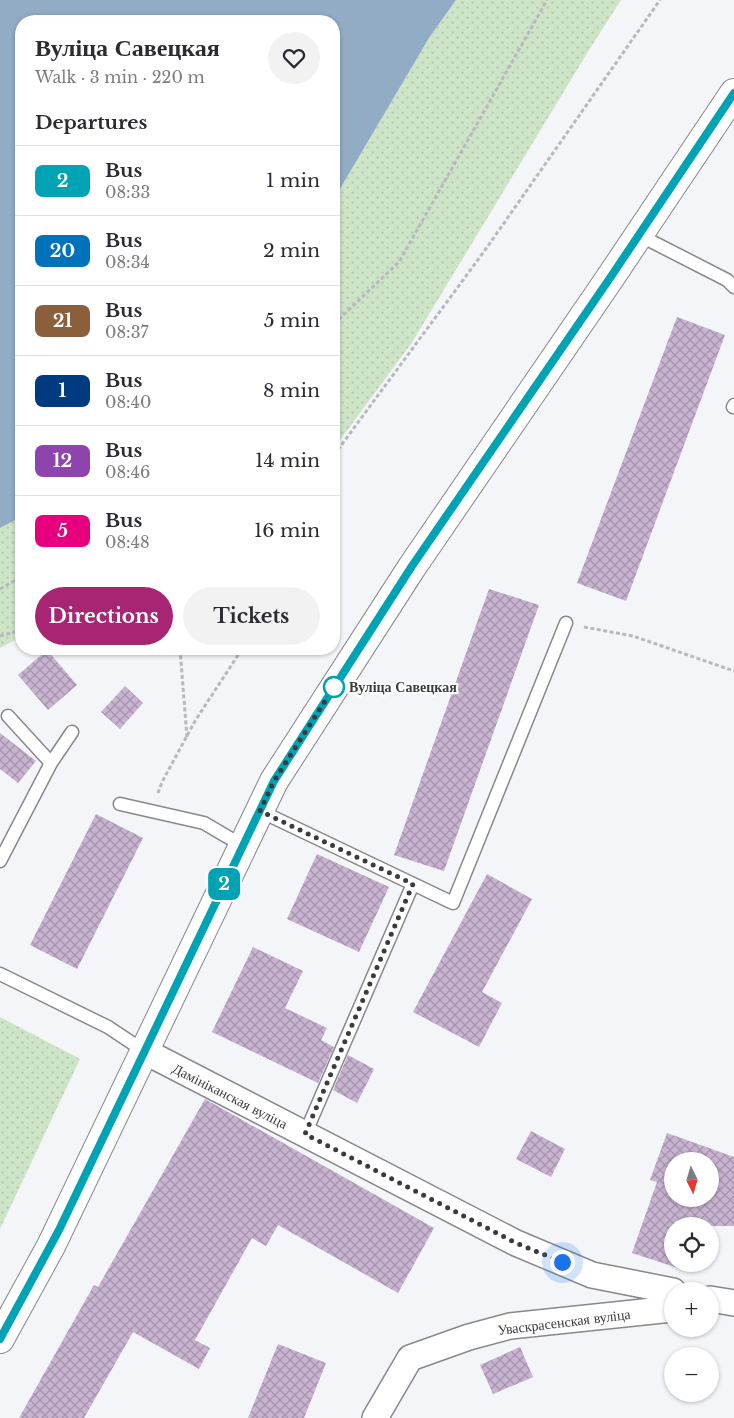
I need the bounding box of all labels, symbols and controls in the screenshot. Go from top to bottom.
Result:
button: heart [268,32,320,84]
text: Вуліца Савецкая [35,33,220,62]
text: Walk · 3 min · 220 m [35,67,205,87]
text: Departures [35,111,147,134]
text: Bus [105,159,142,182]
text: 1 min [266,169,320,192]
text: 2 [57,170,68,192]
text: 08:33 [105,182,150,202]
text: Bus [105,229,142,252]
text: 2 min [263,239,320,262]
text: 20 [50,240,75,262]
text: 08:34 [105,252,150,272]
text: Bus [105,299,142,322]
text: 5 min [264,309,320,332]
text: 21 [53,310,72,332]
text: 08:37 [105,322,149,342]
text: Bus [105,369,142,392]
text: 8 min [263,379,320,402]
text: 1 [59,380,66,402]
text: 08:40 [105,392,151,412]
text: Bus [105,439,142,462]
text: 14 min [255,449,320,472]
text: 12 [53,450,72,472]
text: 08:46 [105,462,150,482]
text: Bus [105,509,142,532]
text: 16 min [254,519,320,542]
text: 5 [57,520,68,542]
text: 08:48 [105,532,150,552]
button: Directions [35,587,173,645]
button: Tickets [183,587,320,645]
marker: Вуліца Савецкая [323,676,345,698]
place label: Вуліца Савецкая [349,678,457,696]
line badge: 2 [208,868,240,900]
text: 2 [218,873,230,895]
street label: Дамініканская вуліца [169,1059,291,1133]
north arrow [664,1152,719,1208]
map controls [664,1152,719,1402]
button: locate [664,1217,719,1272]
your location [550,1250,575,1275]
button: + [664,1282,719,1337]
street label: Уваскрасенская вуліца [496,1305,632,1339]
button: − [664,1347,719,1402]

